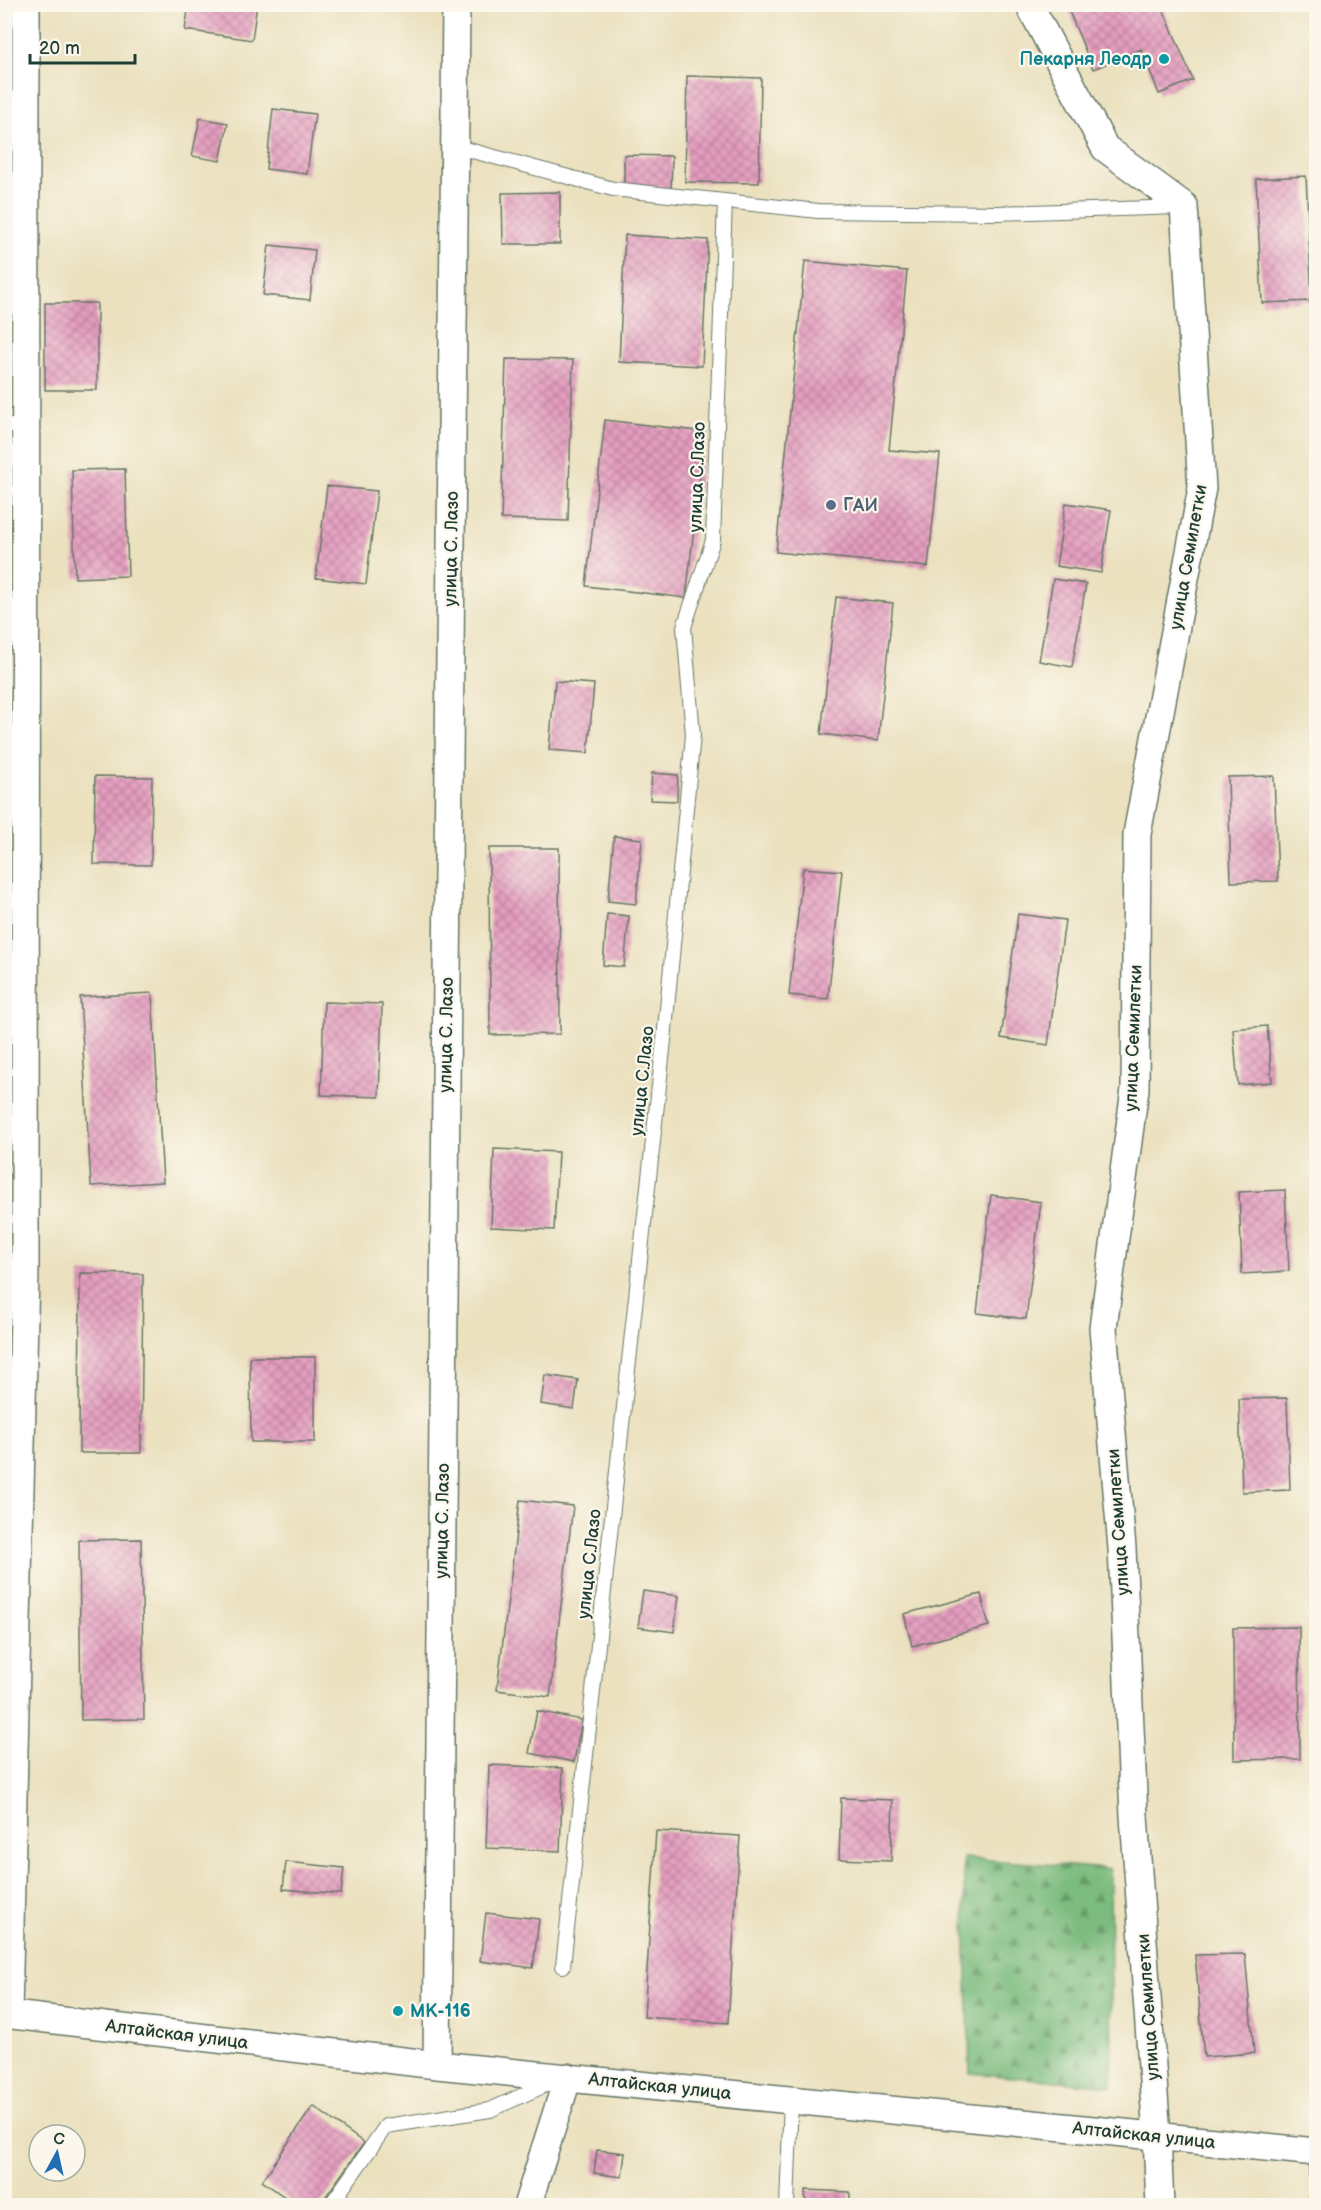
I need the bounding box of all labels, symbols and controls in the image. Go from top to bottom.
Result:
scale bar [30,27,135,65]
text: 20 m [39,38,80,59]
place label: Пекарня Леодр [1020,49,1152,70]
marker: Пекарня Леодр [1157,52,1171,66]
street label: улица С.Лазо [685,421,710,533]
street label: улица Семилетки [1165,483,1212,631]
street label: улица С. Лазо [440,491,463,607]
place label: ГАИ [843,495,878,516]
marker: ГАИ [824,498,838,512]
street label: улица Семилетки [1120,964,1147,1112]
street label: улица С. Лазо [435,977,458,1093]
street label: улица С.Лазо [626,1025,659,1137]
street label: улица Семилетки [1103,1448,1134,1596]
street label: улица С. Лазо [431,1463,454,1579]
street label: улица С.Лазо [573,1508,606,1620]
street label: улица Семилетки [1133,1933,1164,2081]
place label: МК-116 [410,2001,471,2022]
marker: МК-116 [391,2004,405,2018]
street label: Алтайская улица [103,2015,250,2054]
street label: Алтайская улица [587,2068,733,2104]
street label: Алтайская улица [1071,2117,1217,2153]
north arrow [27,2123,87,2183]
text: С [52,2129,66,2150]

